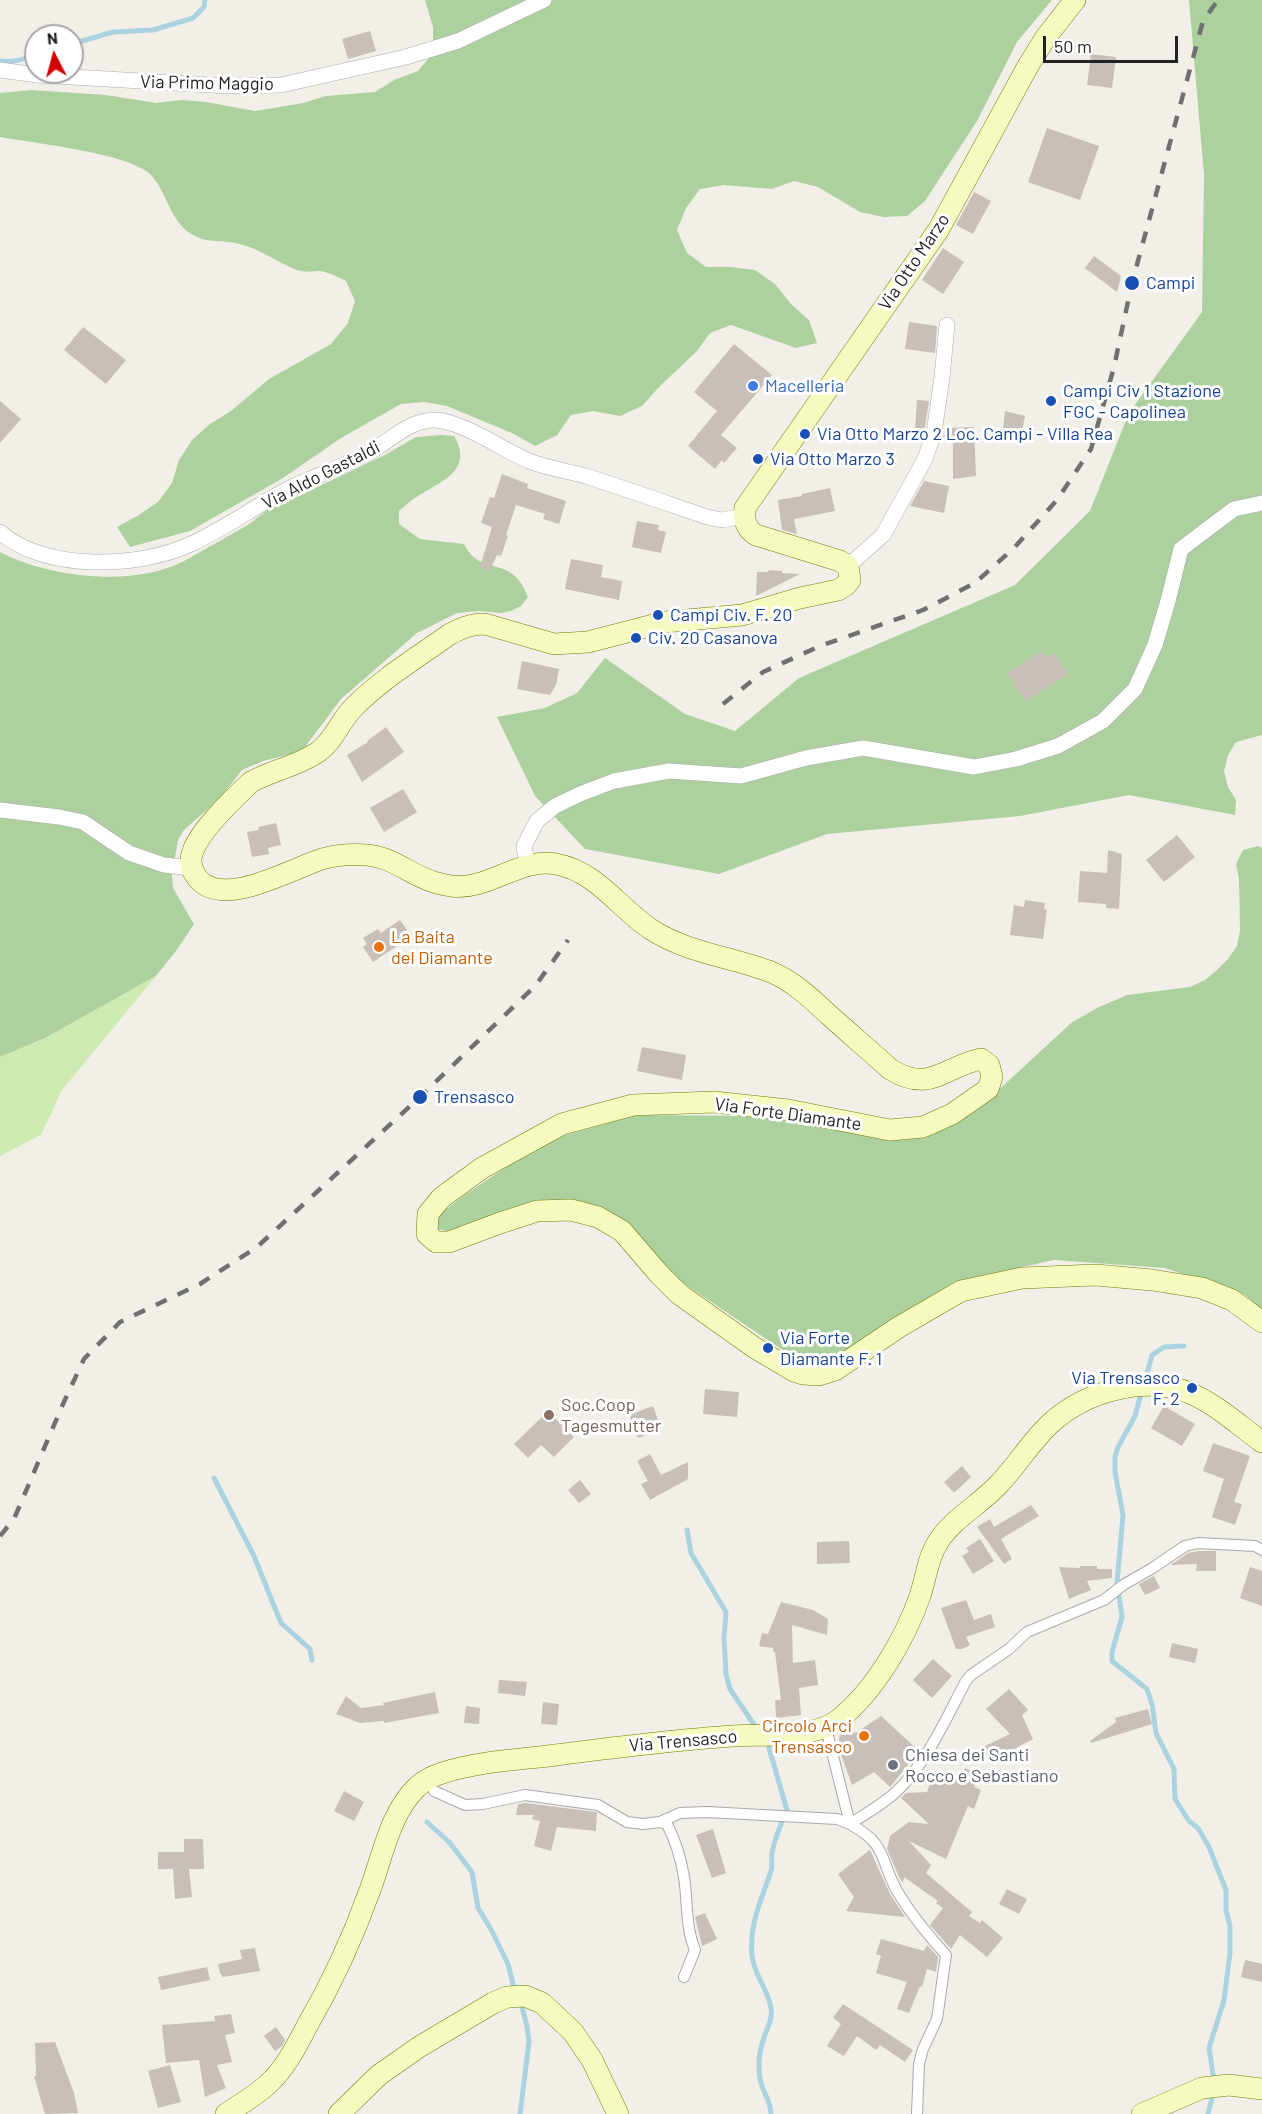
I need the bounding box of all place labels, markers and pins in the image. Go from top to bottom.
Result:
place label: Campi [1146,272,1195,294]
marker: Campi [1123,274,1141,292]
place label: Macelleria [765,375,844,397]
marker: Macelleria [746,379,760,393]
place label: Campi Civ 1 Stazione FGC - Capolinea [1063,380,1221,422]
marker: Campi Civ 1 Stazione FGC - Capolinea [1044,394,1058,408]
place label: Via Otto Marzo 2 Loc. Campi - Villa Rea [817,423,1113,445]
marker: Via Otto Marzo 2 Loc. Campi - Villa Rea [798,427,812,441]
place label: Via Otto Marzo 3 [770,448,895,470]
marker: Via Otto Marzo 3 [751,452,765,466]
place label: Campi Civ. F. 20 [670,604,792,626]
marker: Campi Civ. F. 20 [651,608,665,622]
place label: Civ. 20 Casanova [648,627,778,649]
marker: Civ. 20 Casanova [629,631,643,645]
place label: La Baita del Diamante [391,926,493,968]
marker: La Baita del Diamante [372,940,386,954]
place label: Trensasco [434,1086,515,1108]
marker: Trensasco [411,1088,429,1106]
place label: Via Forte Diamante F. 1 [780,1327,882,1370]
marker: Via Forte Diamante F. 1 [761,1341,775,1355]
place label: Via Trensasco F. 2 [1071,1367,1180,1410]
marker: Via Trensasco F. 2 [1185,1381,1199,1395]
place label: Soc.Coop Tagesmutter [561,1394,661,1436]
marker: Soc.Coop Tagesmutter [542,1408,556,1422]
place label: Circolo Arci Trensasco [762,1715,852,1758]
marker: Circolo Arci Trensasco [857,1729,871,1743]
place label: Chiesa dei Santi Rocco e Sebastiano [905,1744,1058,1786]
marker: Chiesa dei Santi Rocco e Sebastiano [886,1758,900,1772]

